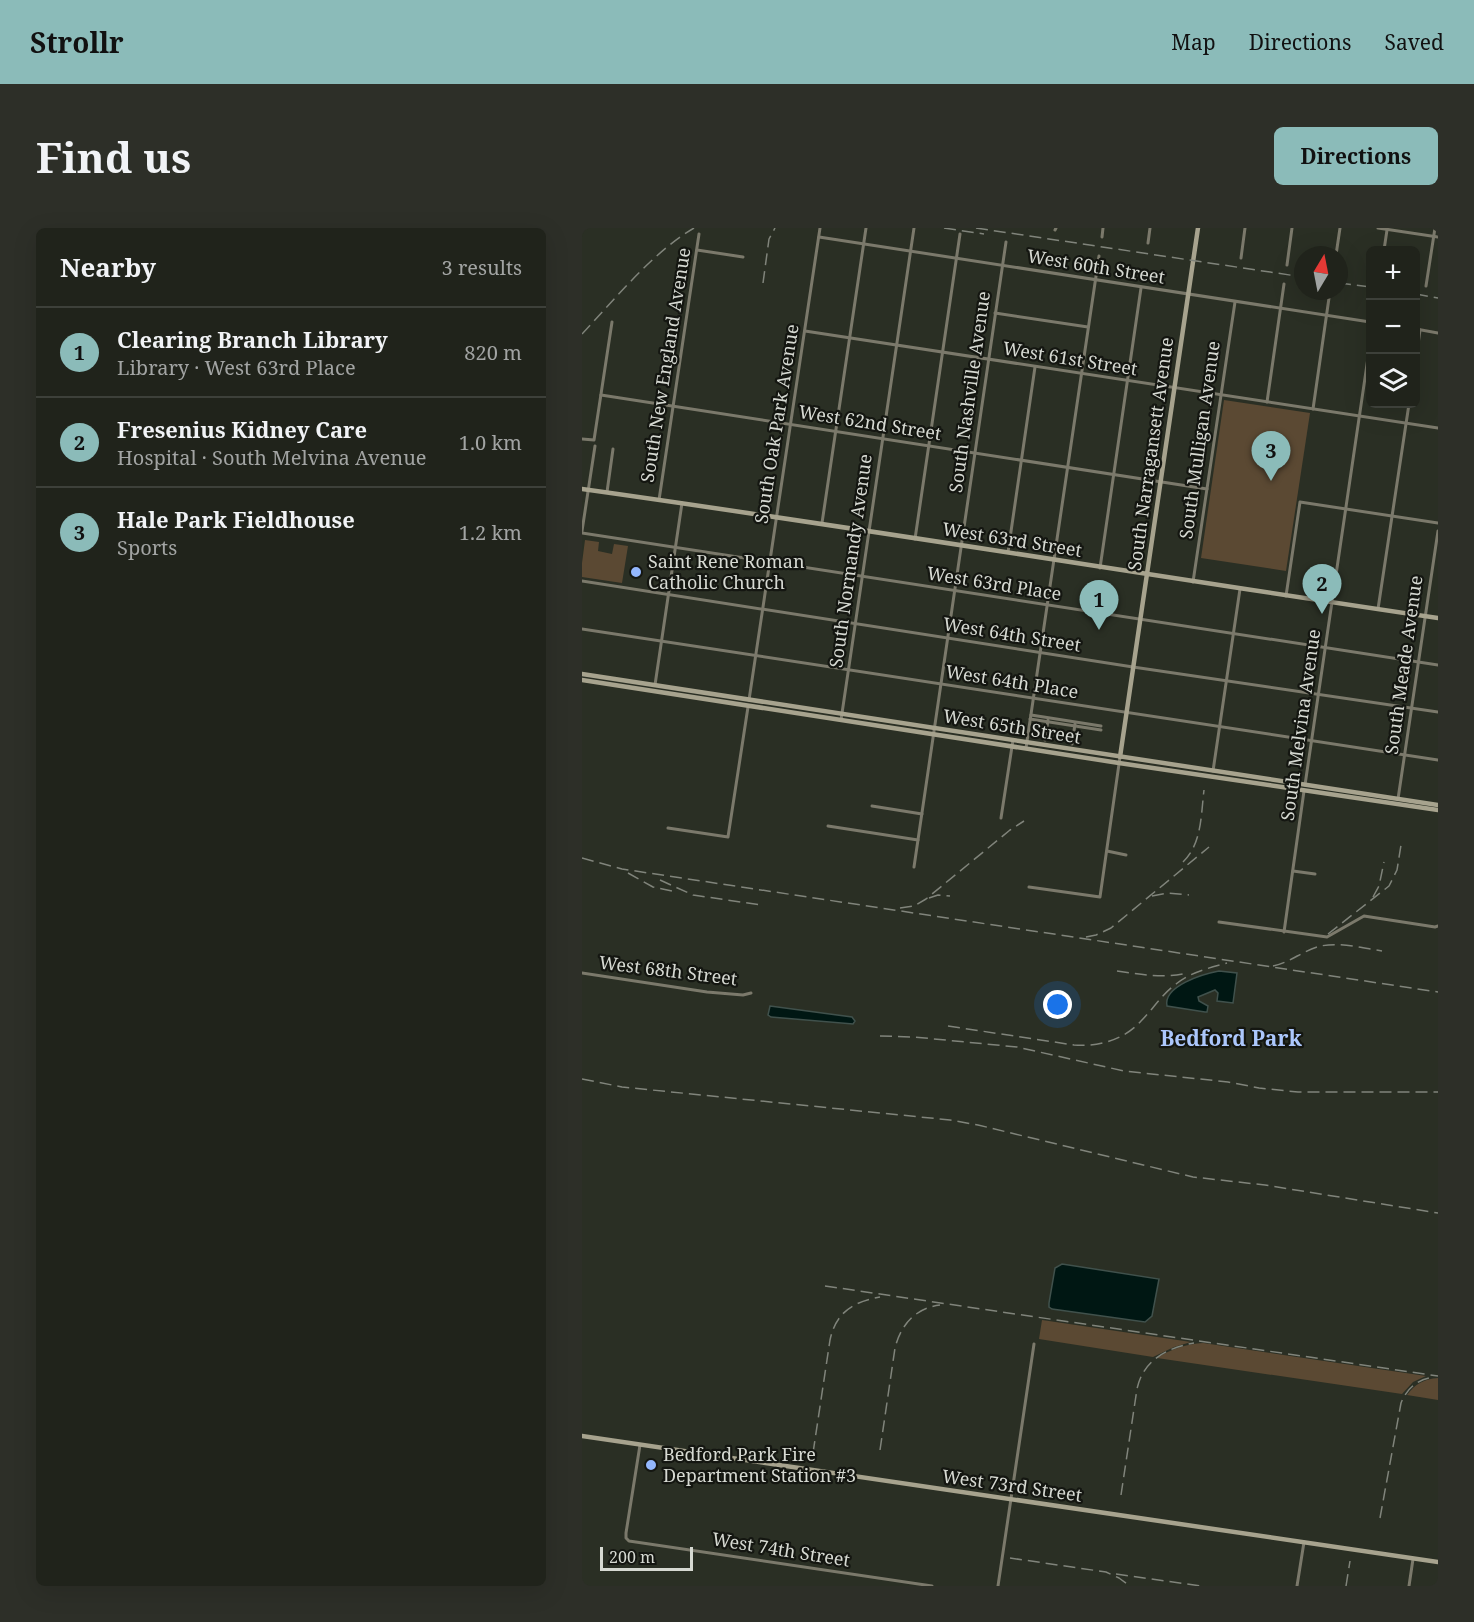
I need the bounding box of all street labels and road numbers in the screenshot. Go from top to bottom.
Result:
street label: West 60th Street [1025,243,1167,289]
street label: South New England Avenue [635,246,695,484]
street label: South Nashville Avenue [943,289,995,494]
street label: South Oak Park Avenue [748,322,804,525]
street label: West 61st Street [1001,336,1139,381]
street label: South Narragansett Avenue [1122,336,1178,572]
street label: South Mulligan Avenue [1173,339,1225,540]
street label: West 62nd Street [797,399,943,445]
street label: South Normandy Avenue [823,452,877,669]
street label: West 63rd Street [941,516,1084,562]
street label: West 63rd Place [925,561,1063,605]
street label: South Meade Avenue [1379,574,1427,756]
street label: West 64th Street [941,611,1083,657]
street label: South Melvina Avenue [1275,628,1325,822]
street label: West 64th Place [944,659,1080,703]
street label: West 65th Street [941,703,1083,749]
street label: West 68th Street [598,950,739,990]
street label: West 73rd Street [941,1463,1084,1507]
street label: West 74th Street [710,1526,852,1572]

